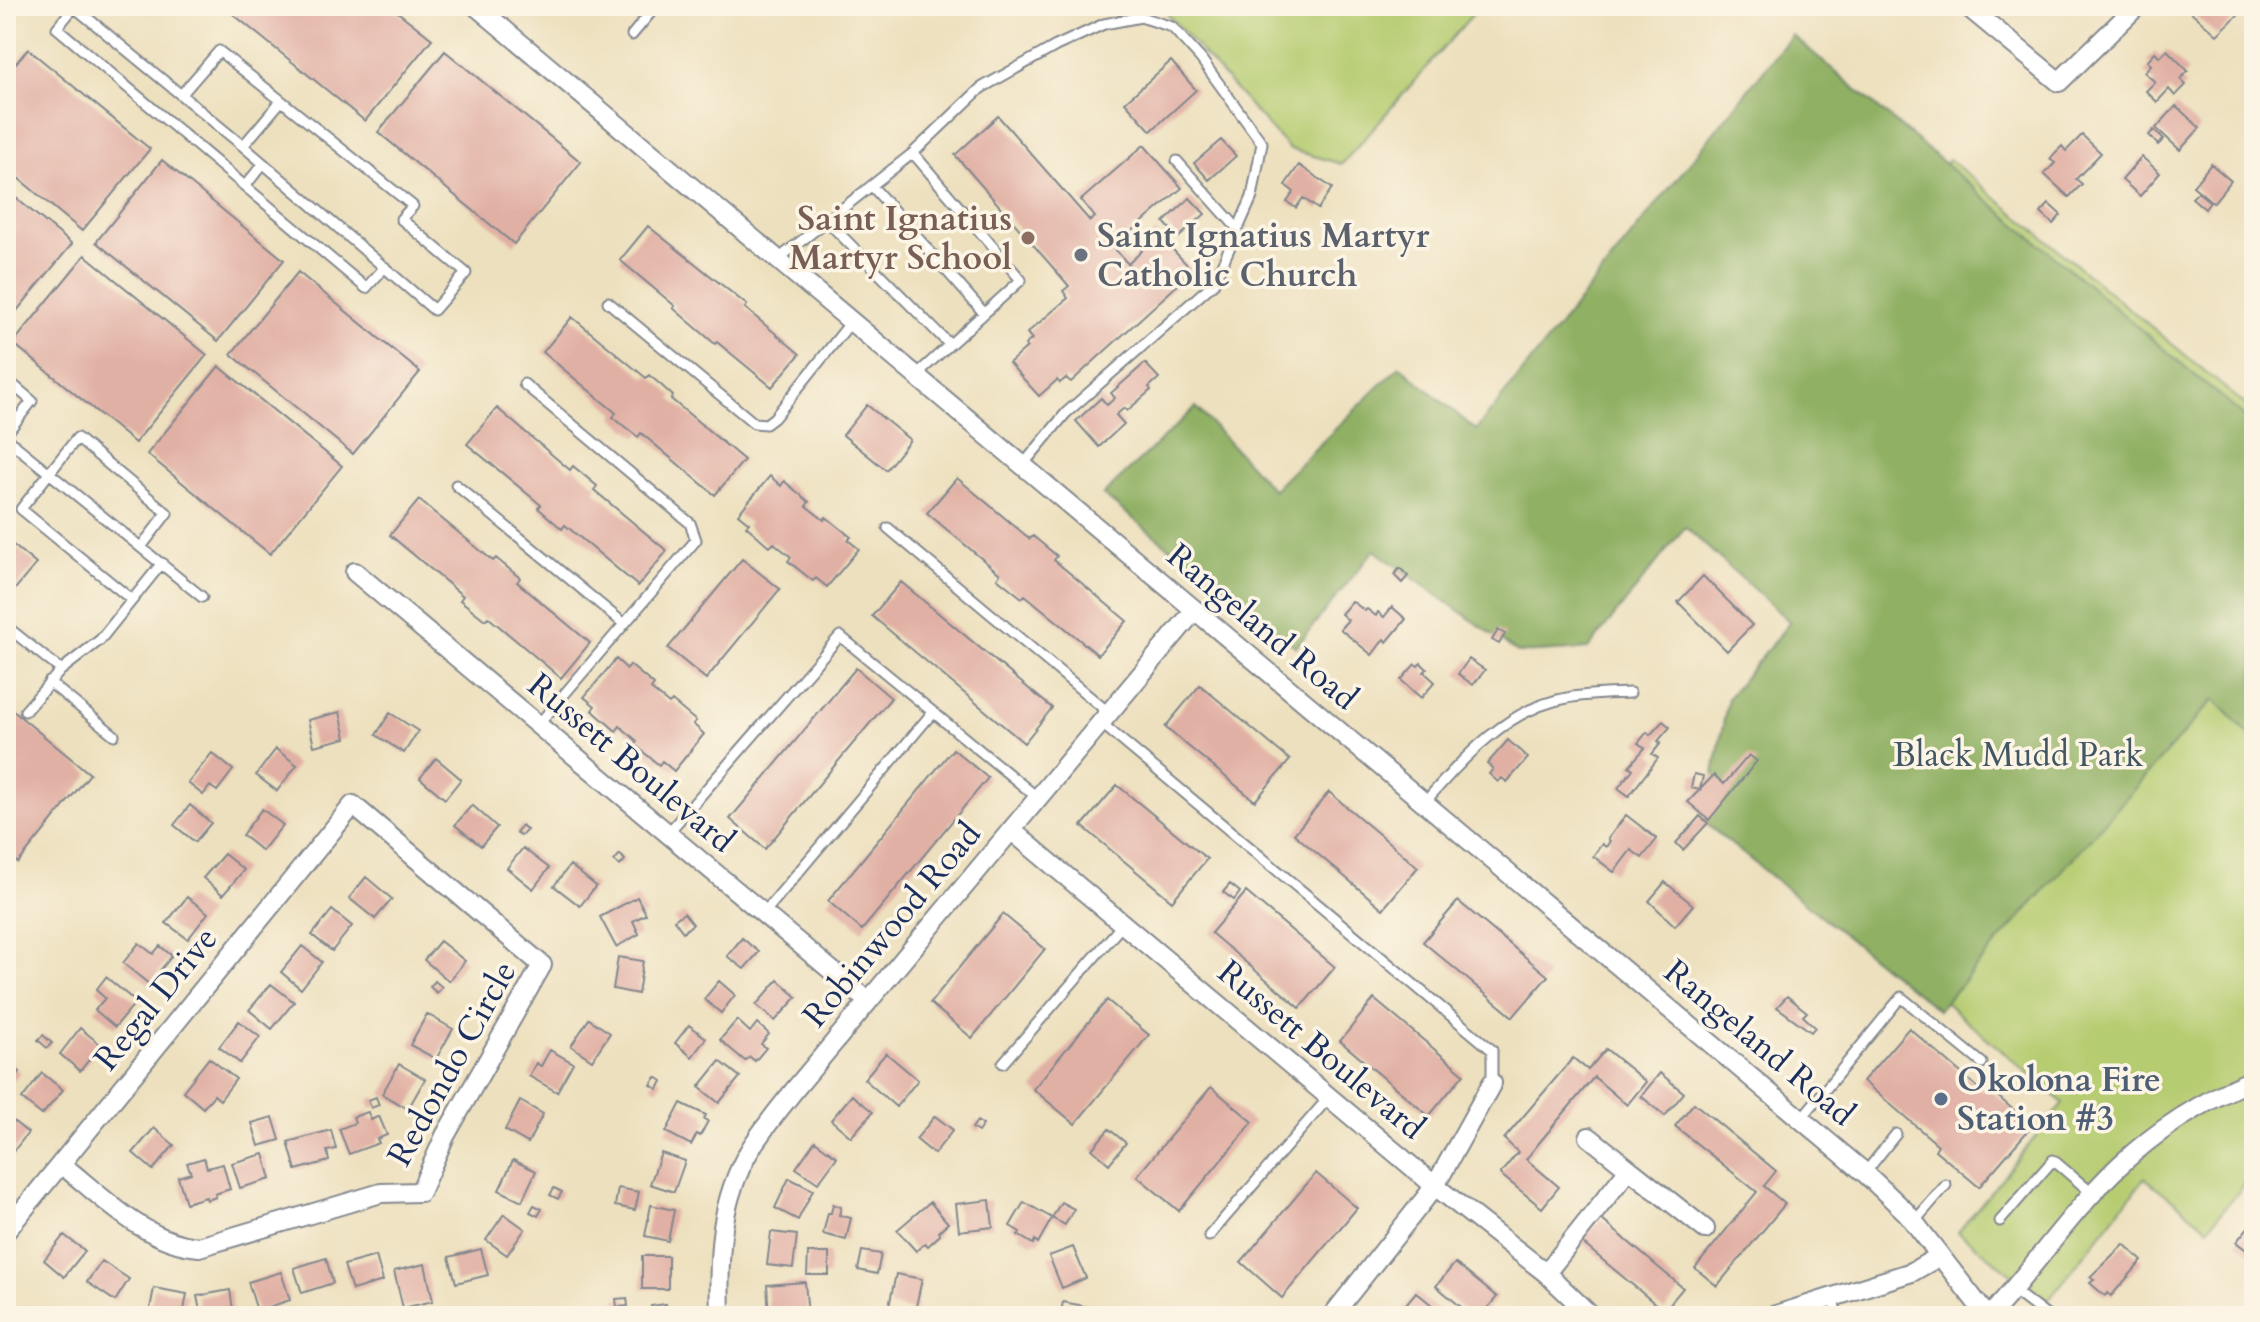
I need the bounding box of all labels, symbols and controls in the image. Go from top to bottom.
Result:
place label: Saint Ignatius Martyr School [789,196,1012,281]
place label: Saint Ignatius Martyr Catholic Church [1097,213,1430,298]
marker: Saint Ignatius Martyr School [1019,229,1037,247]
marker: Saint Ignatius Martyr Catholic Church [1072,246,1090,264]
street label: Rangeland Road [1157,533,1368,720]
street label: Russett Boulevard [518,662,745,863]
park label: Black Mudd Park [1893,732,2144,778]
street label: Robinwood Road [792,812,991,1037]
street label: Regal Drive [84,917,228,1080]
street label: Russett Boulevard [1208,949,1435,1150]
street label: Rangeland Road [1654,949,1865,1136]
street label: Redondo Circle [376,953,527,1174]
place label: Okolona Fire Station #3 [1957,1057,2161,1142]
marker: Okolona Fire Station #3 [1932,1090,1950,1108]

